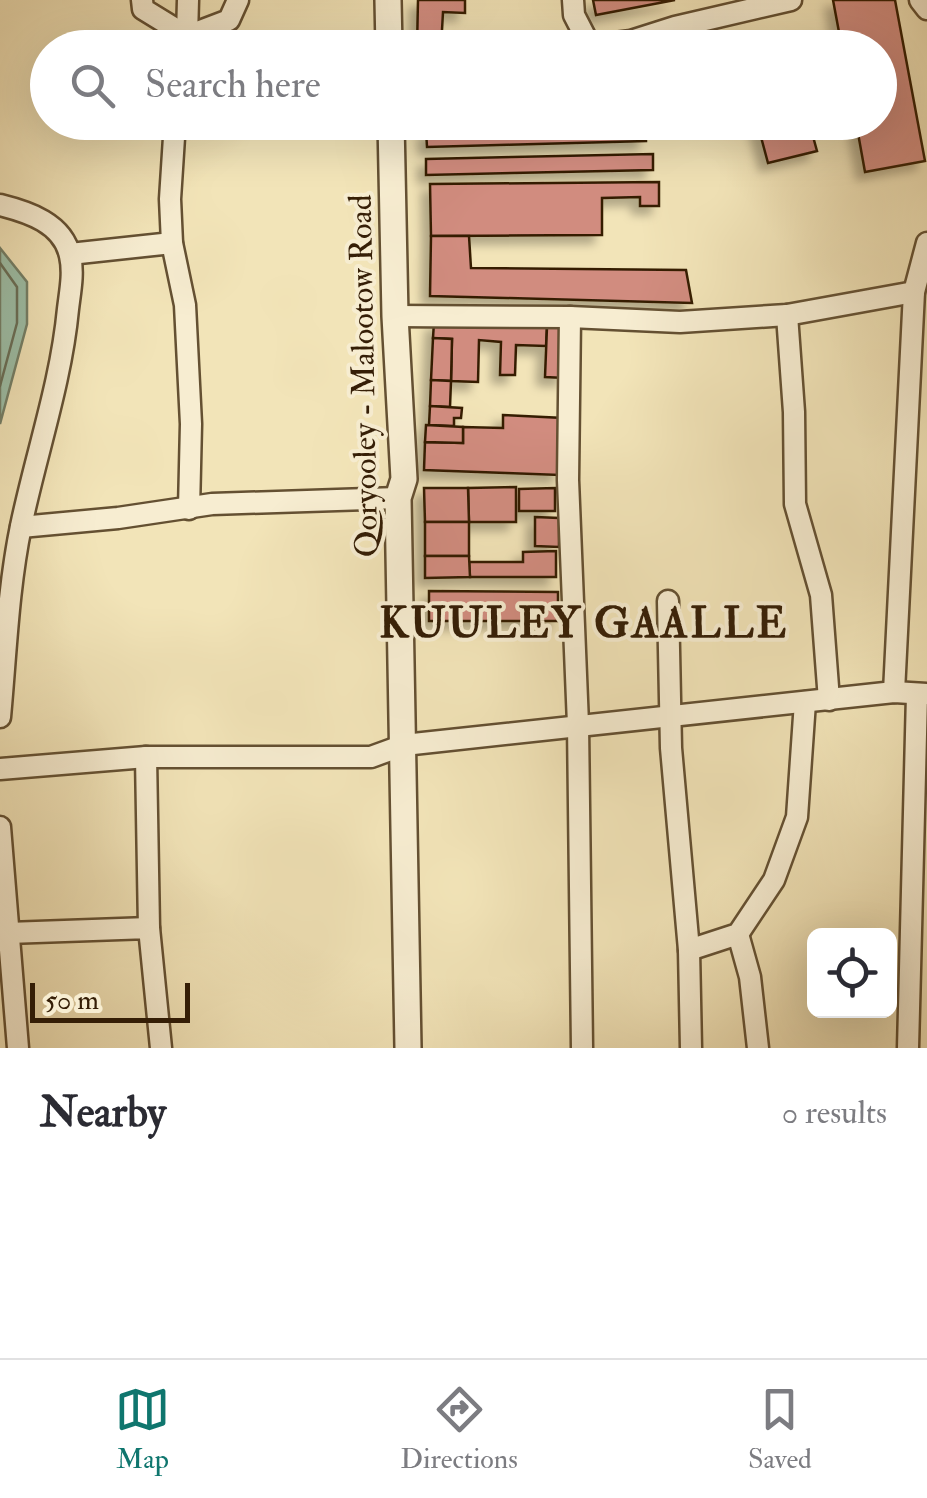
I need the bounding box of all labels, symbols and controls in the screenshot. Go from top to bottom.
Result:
search box [30,30,897,140]
icon: search [65,58,120,113]
text: Search here [145,61,321,109]
street label: Qoryooley - Malootow Road [341,194,387,558]
district label: KUULEY GAALLE [379,598,789,650]
map controls [807,928,897,1018]
button: locate [807,928,897,1018]
scale bar [30,978,190,1023]
text: 50 m [45,983,99,1018]
text: Nearby [40,1087,166,1139]
text: 0 results [782,1093,887,1133]
tab: Map [115,1382,170,1477]
tab: Directions [400,1382,518,1477]
tab: Saved [748,1382,812,1477]

